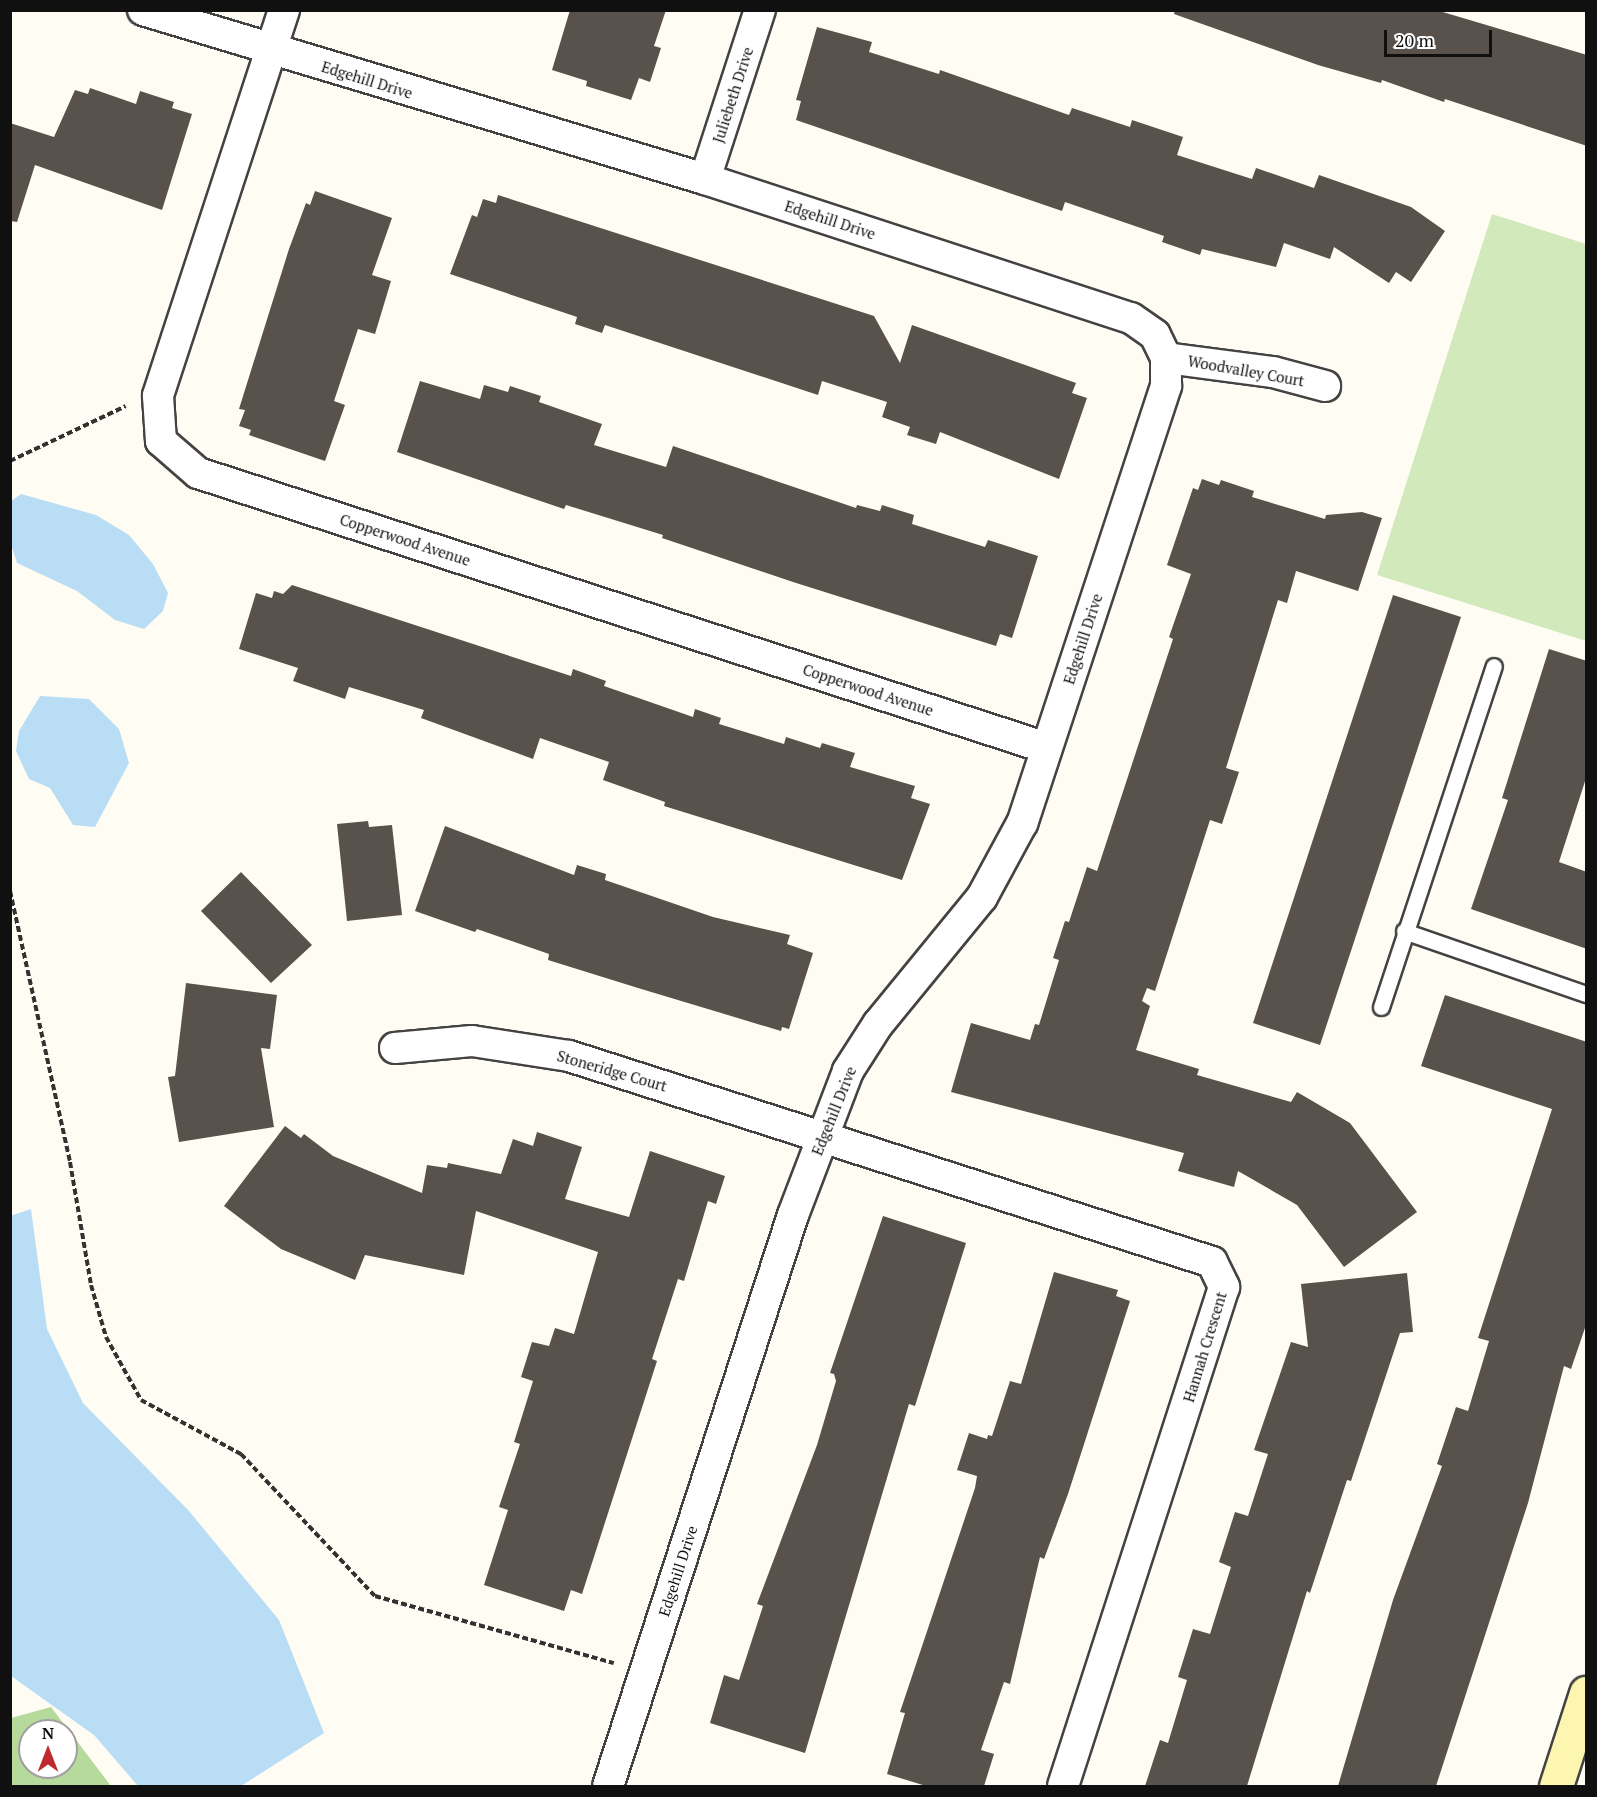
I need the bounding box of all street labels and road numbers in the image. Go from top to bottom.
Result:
street label: Juliebeth Drive [709,45,757,145]
street label: Edgehill Drive [319,58,415,102]
street label: Edgehill Drive [782,197,878,243]
street label: Woodvalley Court [1186,352,1306,390]
street label: Copperwood Avenue [337,510,473,570]
street label: Edgehill Drive [1060,591,1106,687]
street label: Copperwood Avenue [800,660,936,720]
street label: Stoneridge Court [555,1047,669,1095]
street label: Edgehill Drive [808,1064,860,1158]
street label: Hannah Crescent [1180,1290,1230,1404]
street label: Edgehill Drive [655,1523,701,1619]

